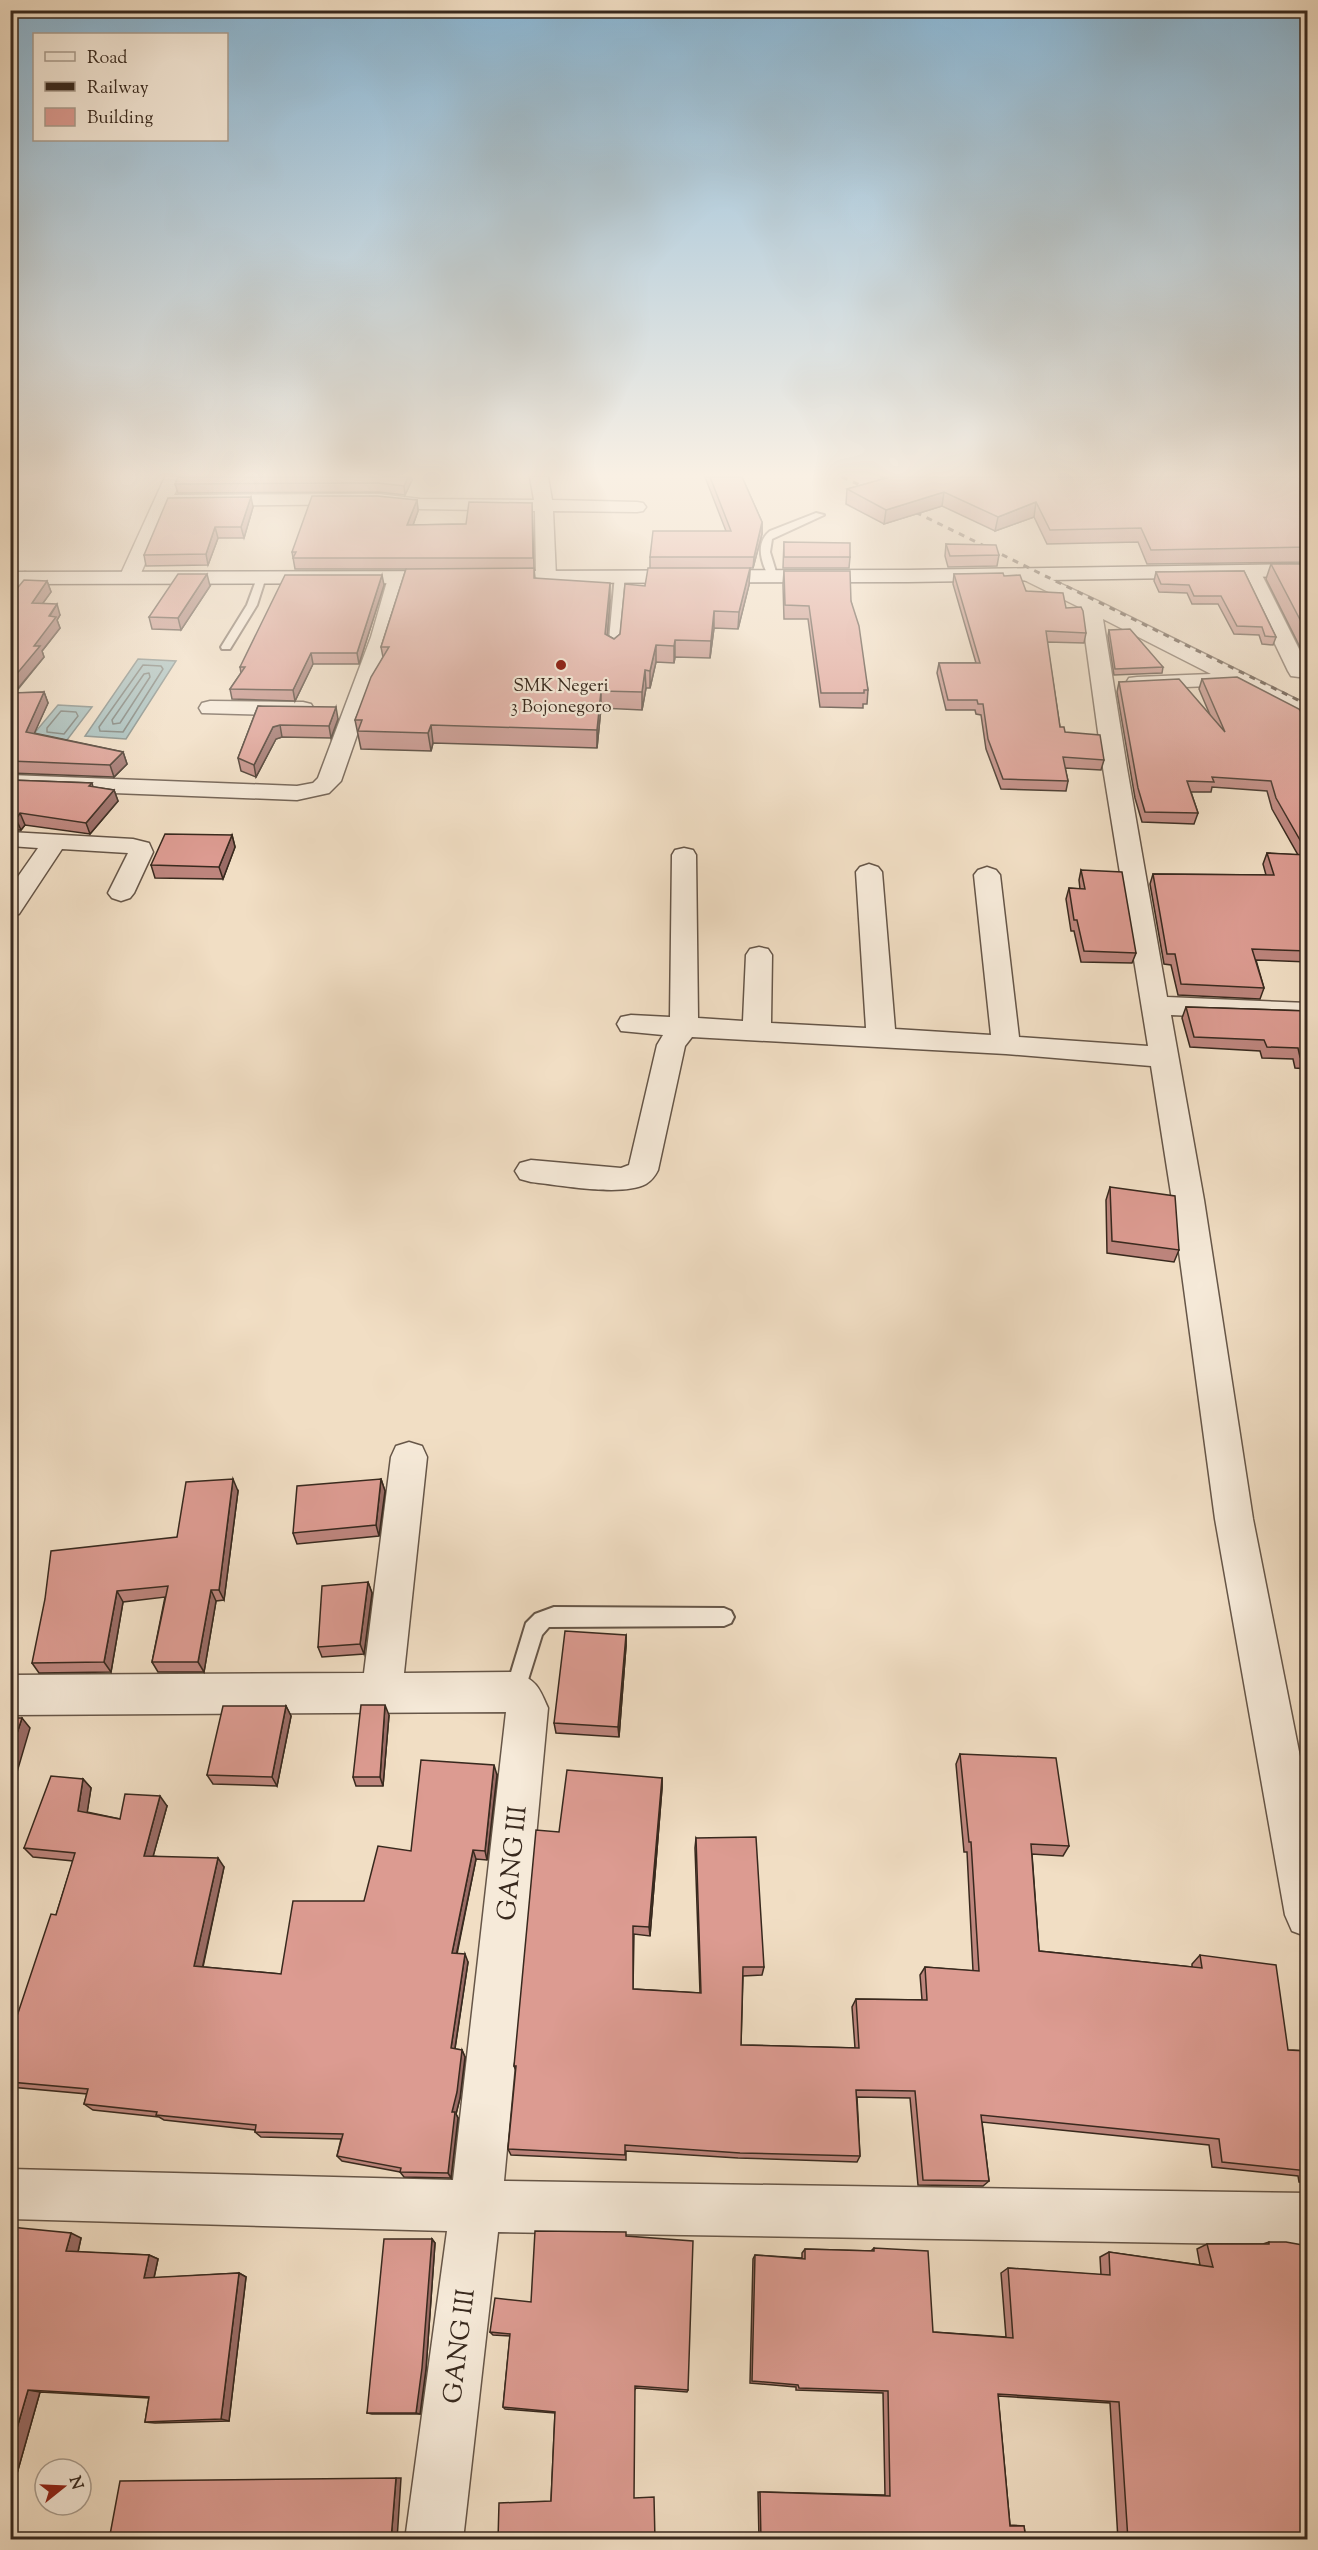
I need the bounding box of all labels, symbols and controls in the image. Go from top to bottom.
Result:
legend [33,33,228,141]
text: Road [87,46,127,72]
text: Railway [87,76,149,102]
text: Building [87,106,153,132]
marker: SMK Negeri 3 Bojonegoro [554,658,568,672]
place label: SMK Negeri 3 Bojonegoro [511,674,612,721]
street label: GANG III [489,1803,538,1923]
street label: GANG III [435,2286,486,2406]
north arrow [33,2457,93,2517]
text: N [62,2474,88,2493]

